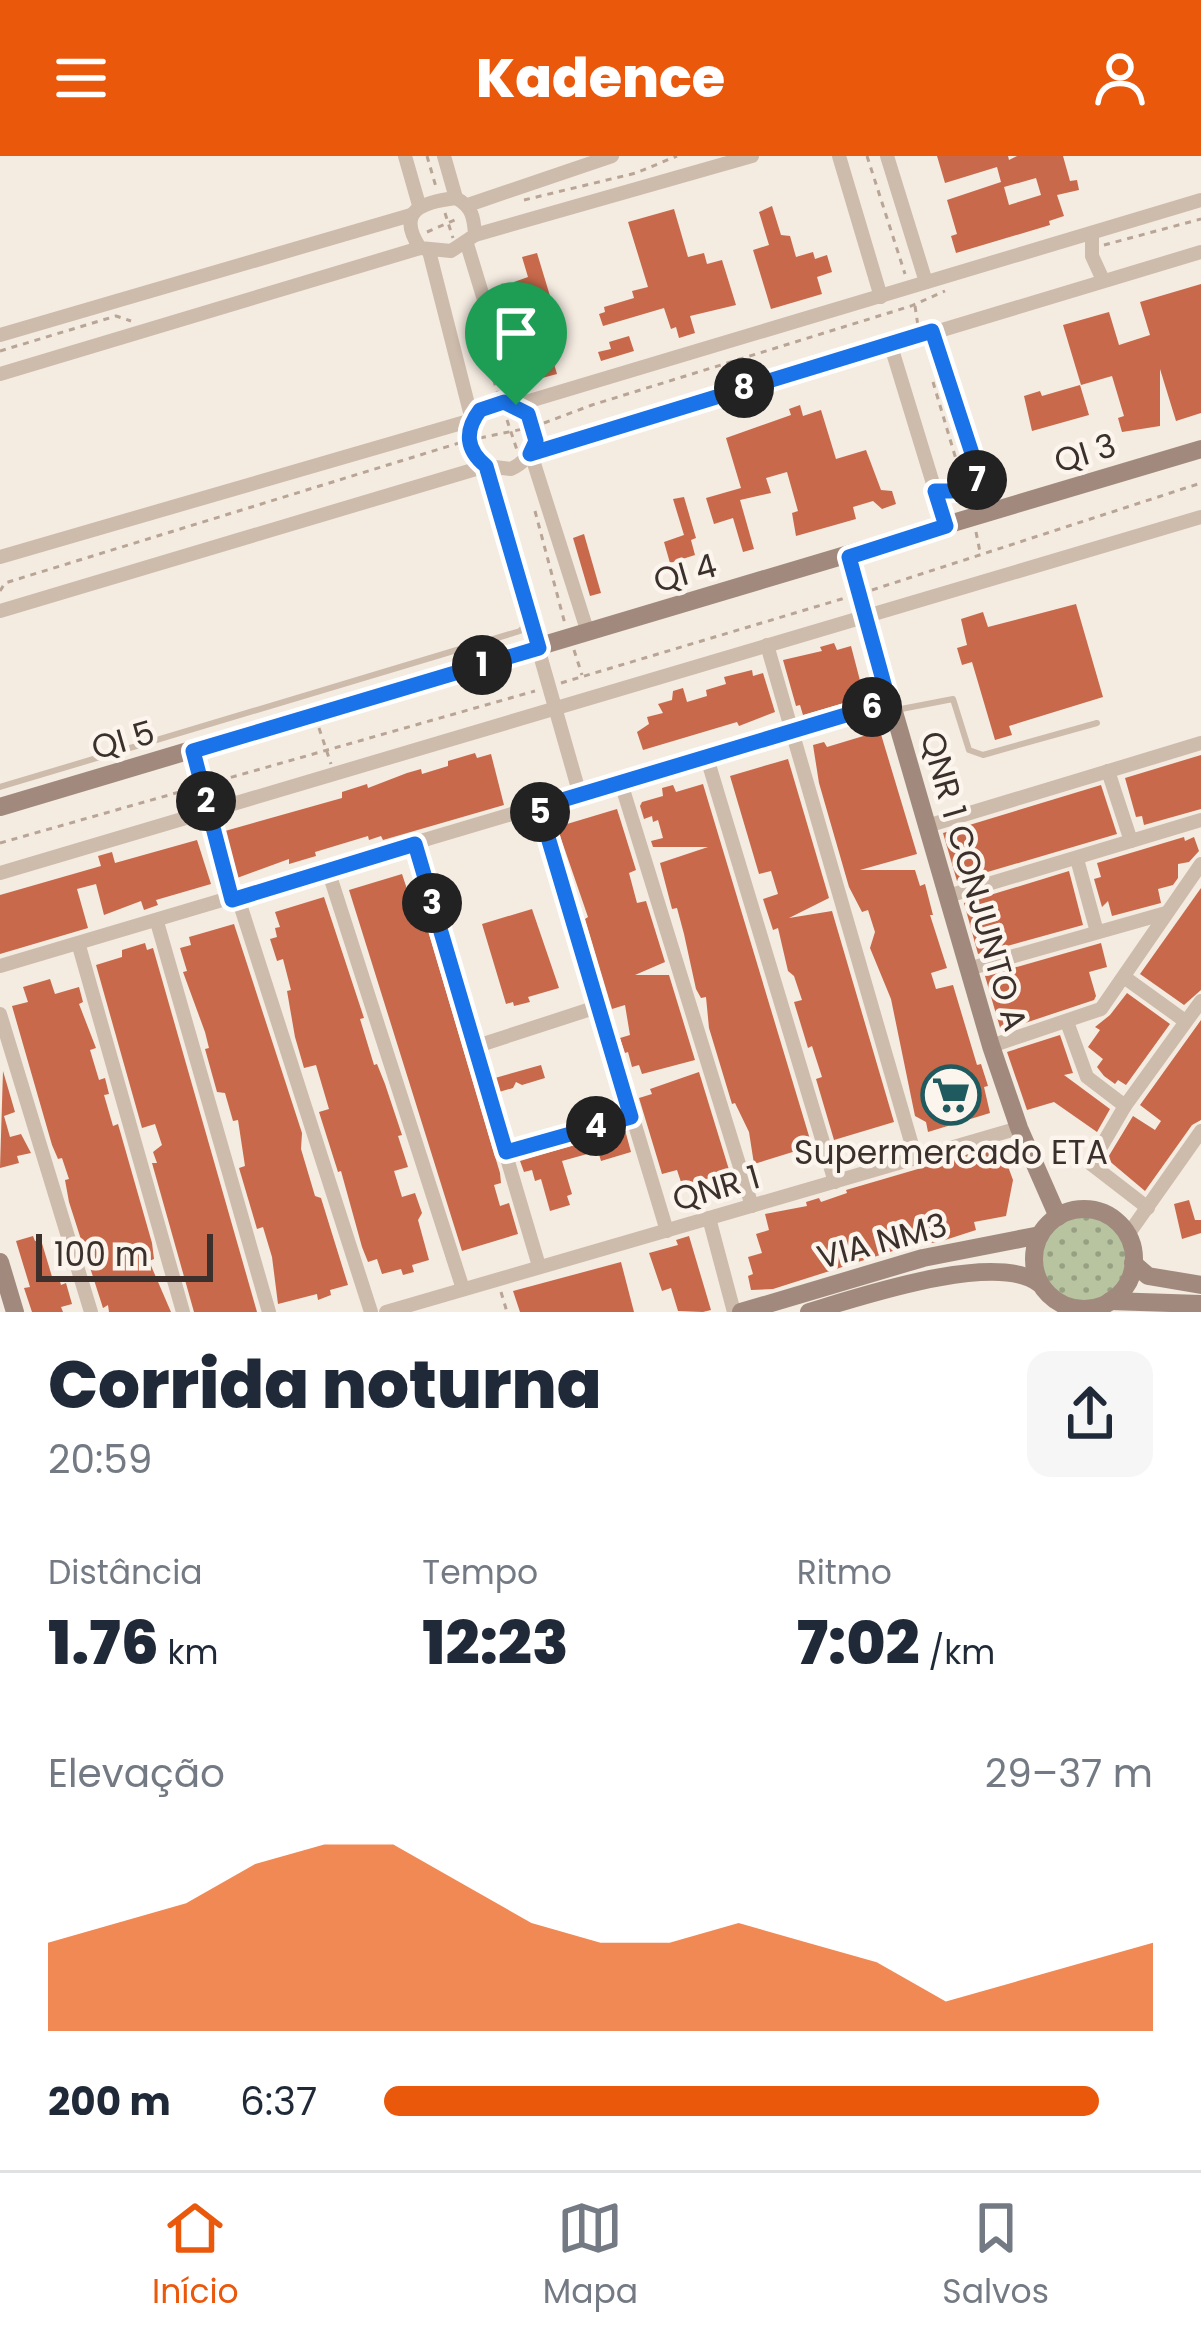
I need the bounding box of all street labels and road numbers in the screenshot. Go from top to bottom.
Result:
street label: QI 3 [1048,421,1122,485]
street label: QI 4 [648,542,722,604]
street label: QI 5 [86,709,160,771]
street label: QNR 1 CONJUNTO A [909,726,1039,1036]
street label: QNR 1 [667,1153,765,1223]
street label: VIA NM3 [812,1201,952,1281]

